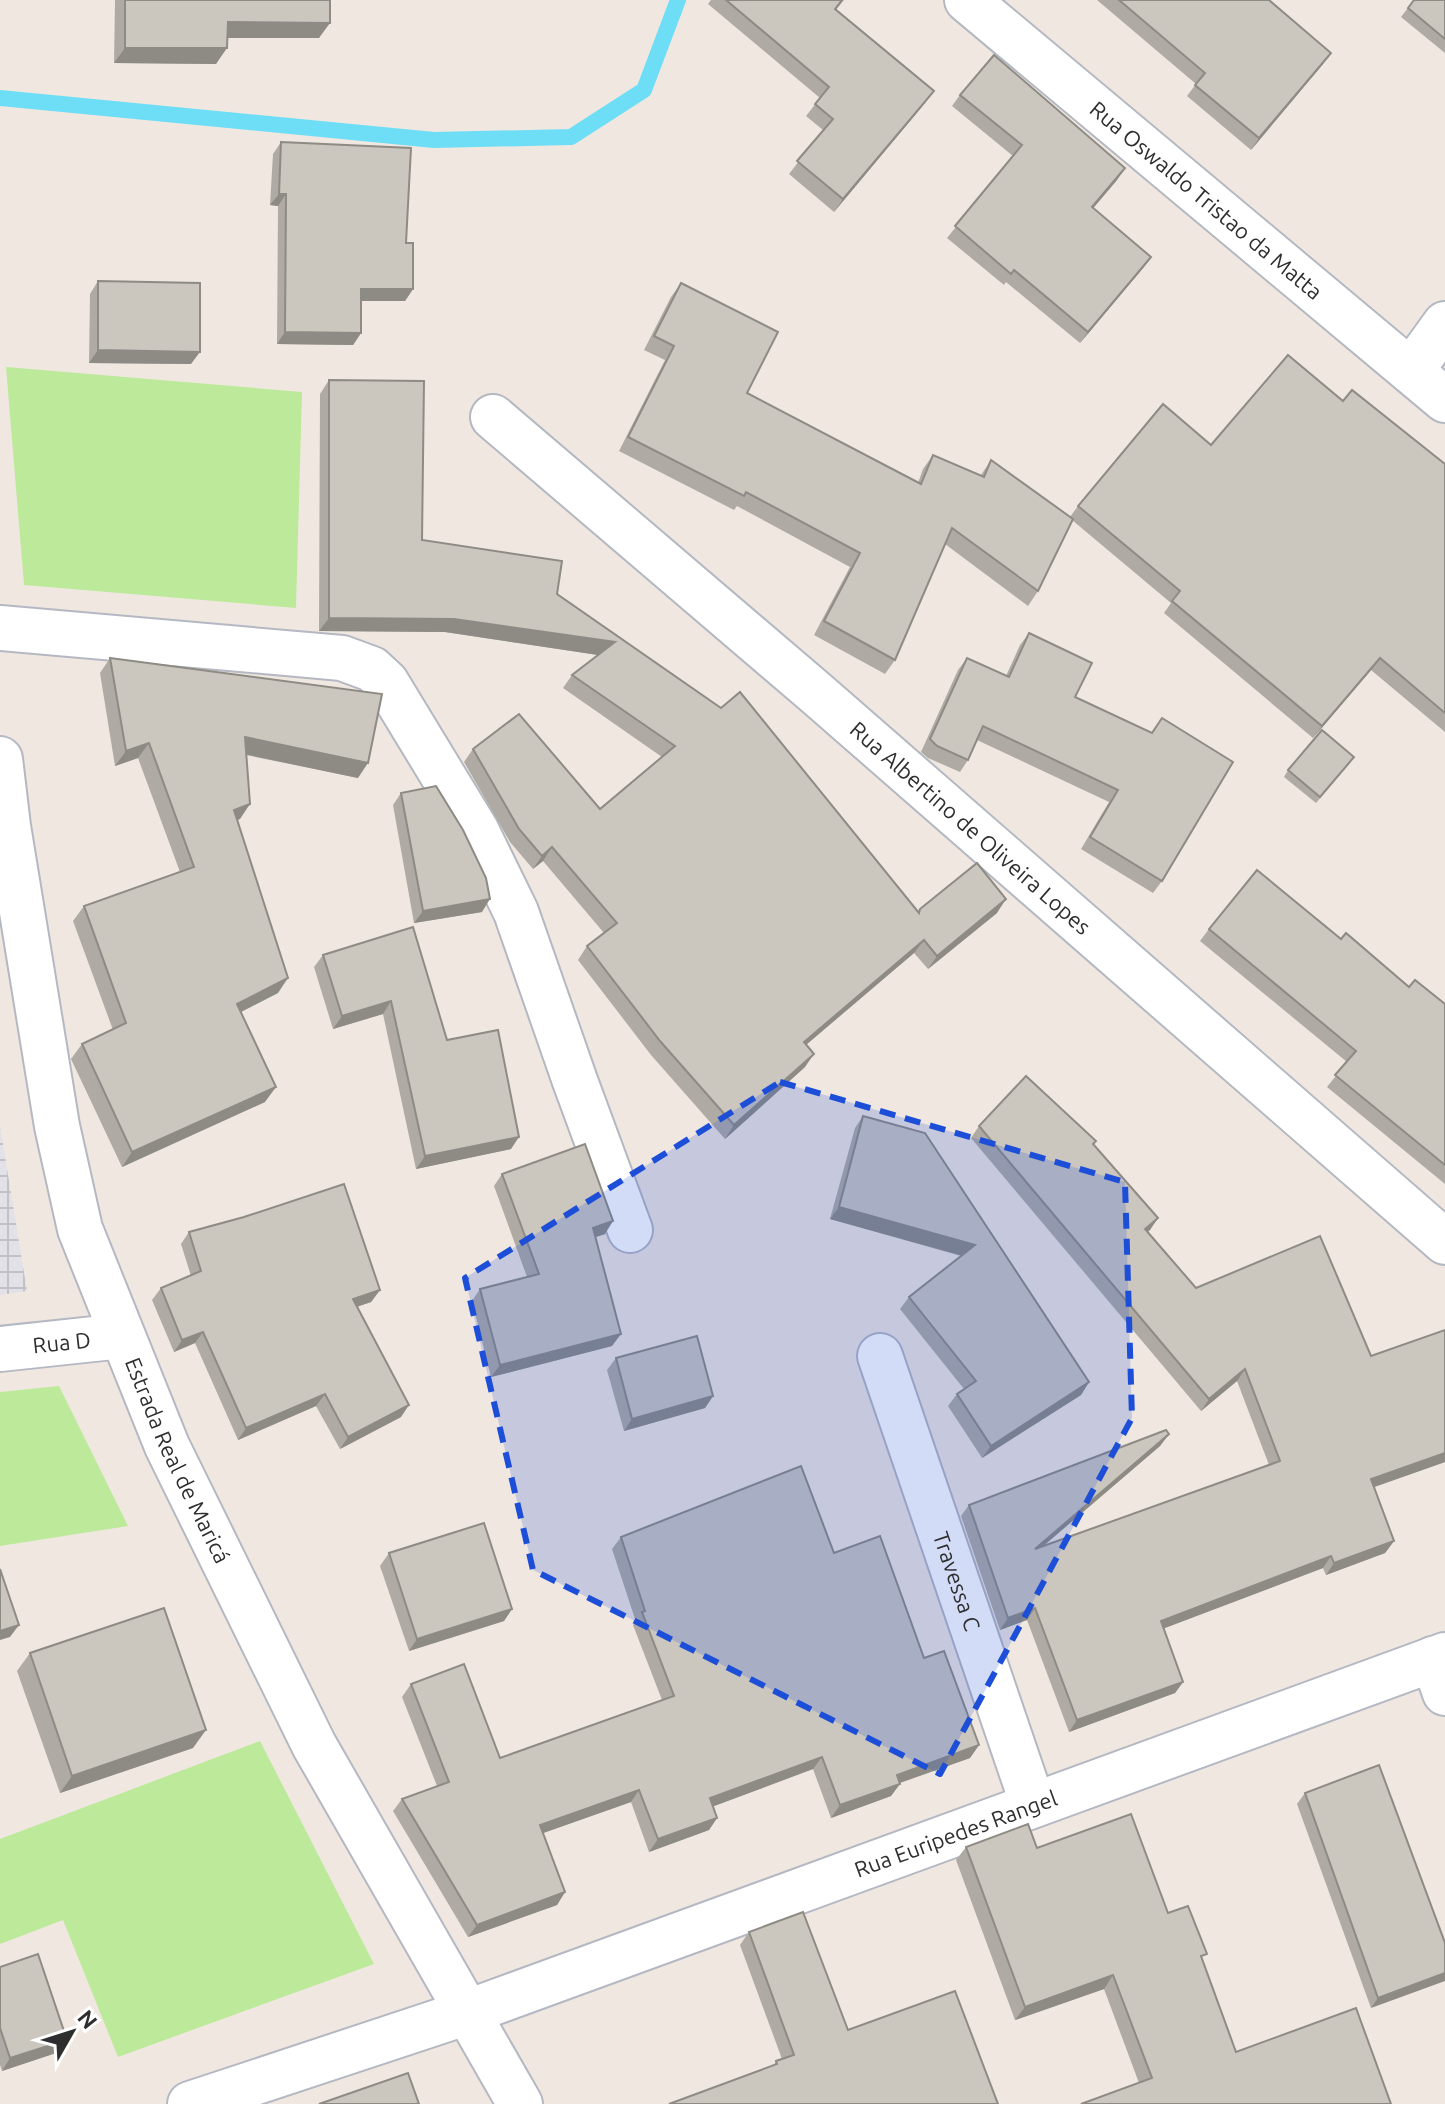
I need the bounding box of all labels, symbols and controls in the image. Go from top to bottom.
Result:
street label: Rua Oswaldo Tristao da Matta [1085,96,1328,304]
street label: Rua Albertino de Oliveira Lopes [846,716,1096,939]
street label: Rua D [31,1326,92,1357]
street label: Estrada Real de Maricá [121,1354,235,1567]
street label: Travessa C [929,1528,986,1634]
street label: Rua Euripedes Rangel [851,1785,1060,1882]
north arrow [32,1992,112,2072]
text: N [73,2005,103,2033]

